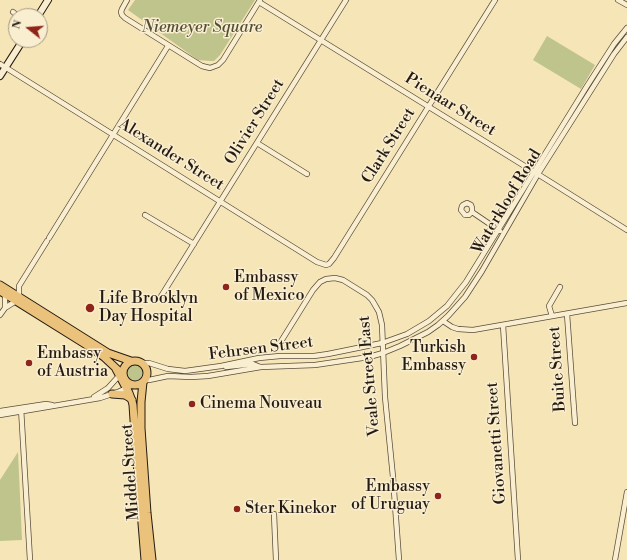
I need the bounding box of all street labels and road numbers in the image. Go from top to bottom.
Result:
street label: Pienaar Street [401,69,499,141]
street label: Olivier Street [221,76,289,168]
street label: Clark Street [358,105,420,187]
street label: Alexander Street [115,115,227,195]
street label: Waterkloof Road [468,146,546,258]
street label: Veale Street East [355,315,385,437]
street label: Buite Street [545,326,571,412]
street label: Fehrsen Street [208,333,314,365]
street label: Giovanetti Street [483,381,511,505]
street label: Middel Street [118,423,144,521]

